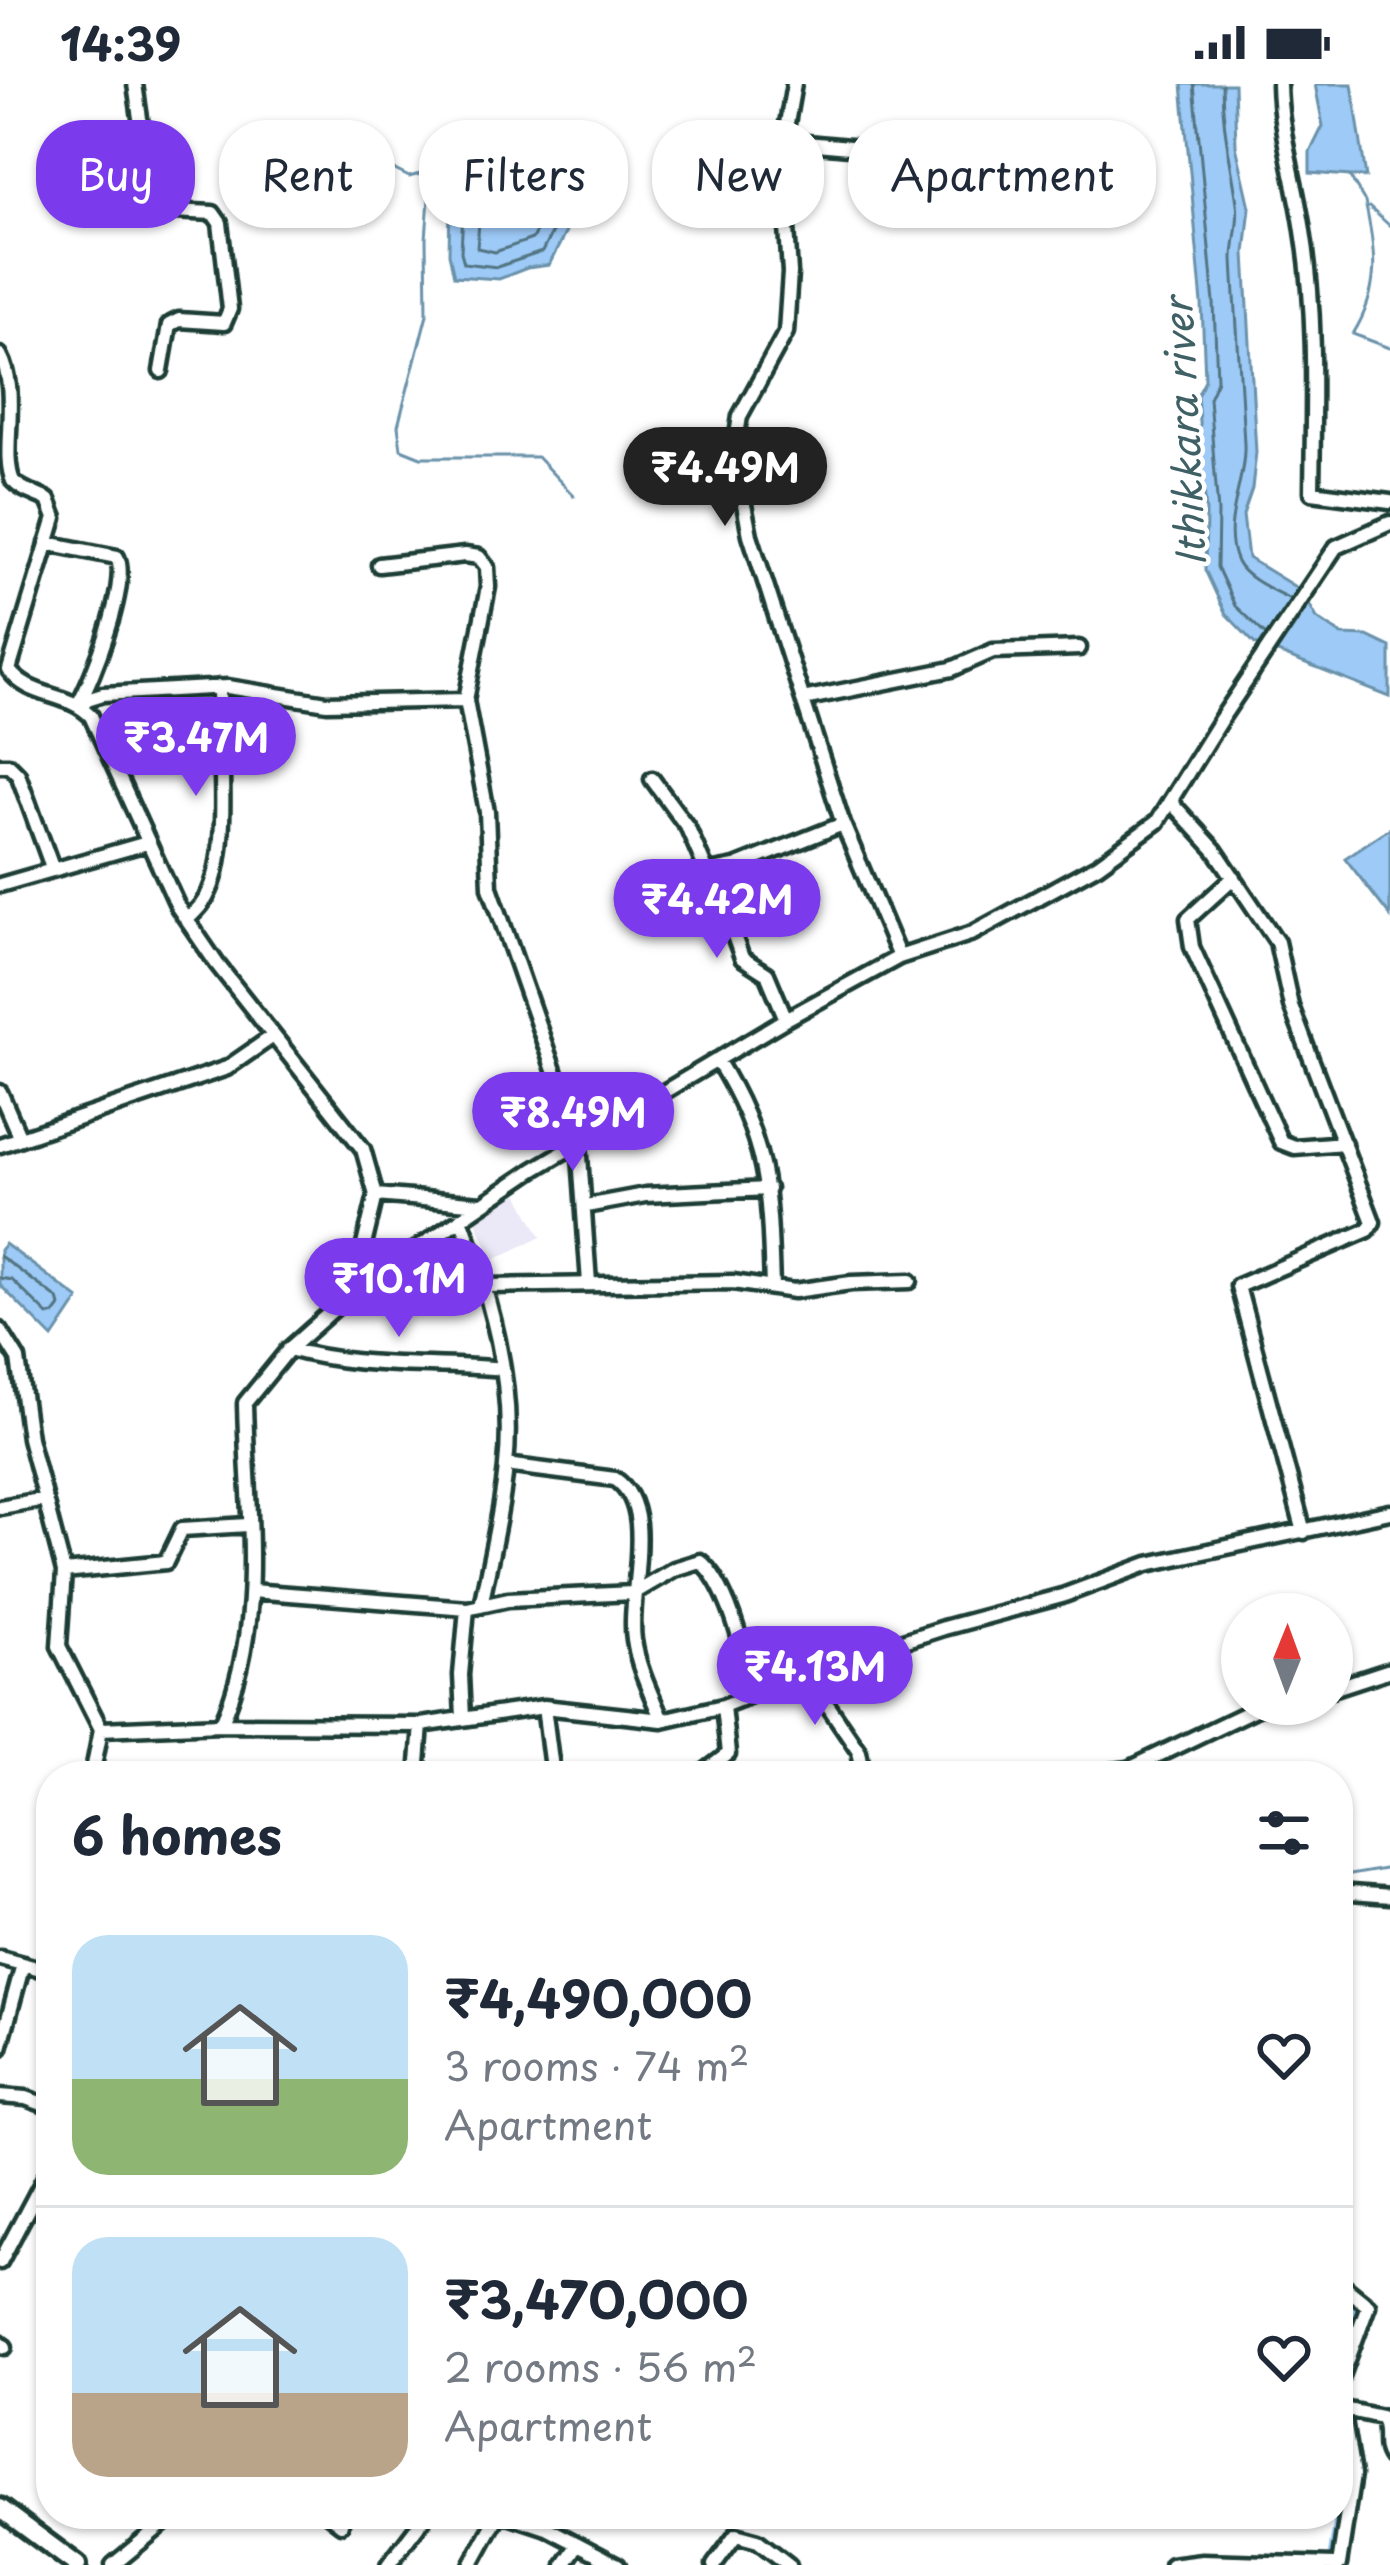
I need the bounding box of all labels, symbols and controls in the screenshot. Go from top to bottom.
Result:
text: 14:39 [60,8,181,76]
chip: Buy [36,120,195,228]
chip: Rent [219,120,395,228]
chip: Filters [419,120,628,228]
chip: New [652,120,824,228]
chip: Apartment [848,120,1156,228]
water label: Ithikkara river [1146,291,1219,568]
pin: ₹4.49M [627,427,823,529]
text: ₹4.49M [650,436,800,495]
pin: ₹3.47M [98,697,294,799]
text: ₹3.47M [123,706,269,765]
pin: ₹4.42M [619,859,815,961]
text: ₹4.42M [641,868,793,927]
pin: ₹8.49M [475,1072,671,1174]
text: ₹8.49M [499,1081,647,1140]
pin: ₹10.1M [301,1238,497,1340]
text: ₹10.1M [331,1247,467,1306]
north arrow [1221,1593,1353,1725]
map controls [1221,1593,1353,1725]
pin: ₹4.13M [717,1626,913,1728]
text: ₹4.13M [744,1635,886,1694]
text: 6 homes [72,1795,282,1872]
icon: filters [1251,1800,1317,1866]
text: ₹4,490,000 [444,1958,752,2035]
icon: home [168,1983,312,2127]
icon: heart [1251,2022,1317,2088]
text: 3 rooms · 74 m² [444,2035,749,2094]
text: Apartment [444,2094,652,2153]
text: ₹3,470,000 [444,2259,749,2336]
icon: home [168,2285,312,2429]
icon: heart [1251,2324,1317,2390]
text: 2 rooms · 56 m² [444,2336,757,2395]
text: Apartment [444,2395,652,2454]

